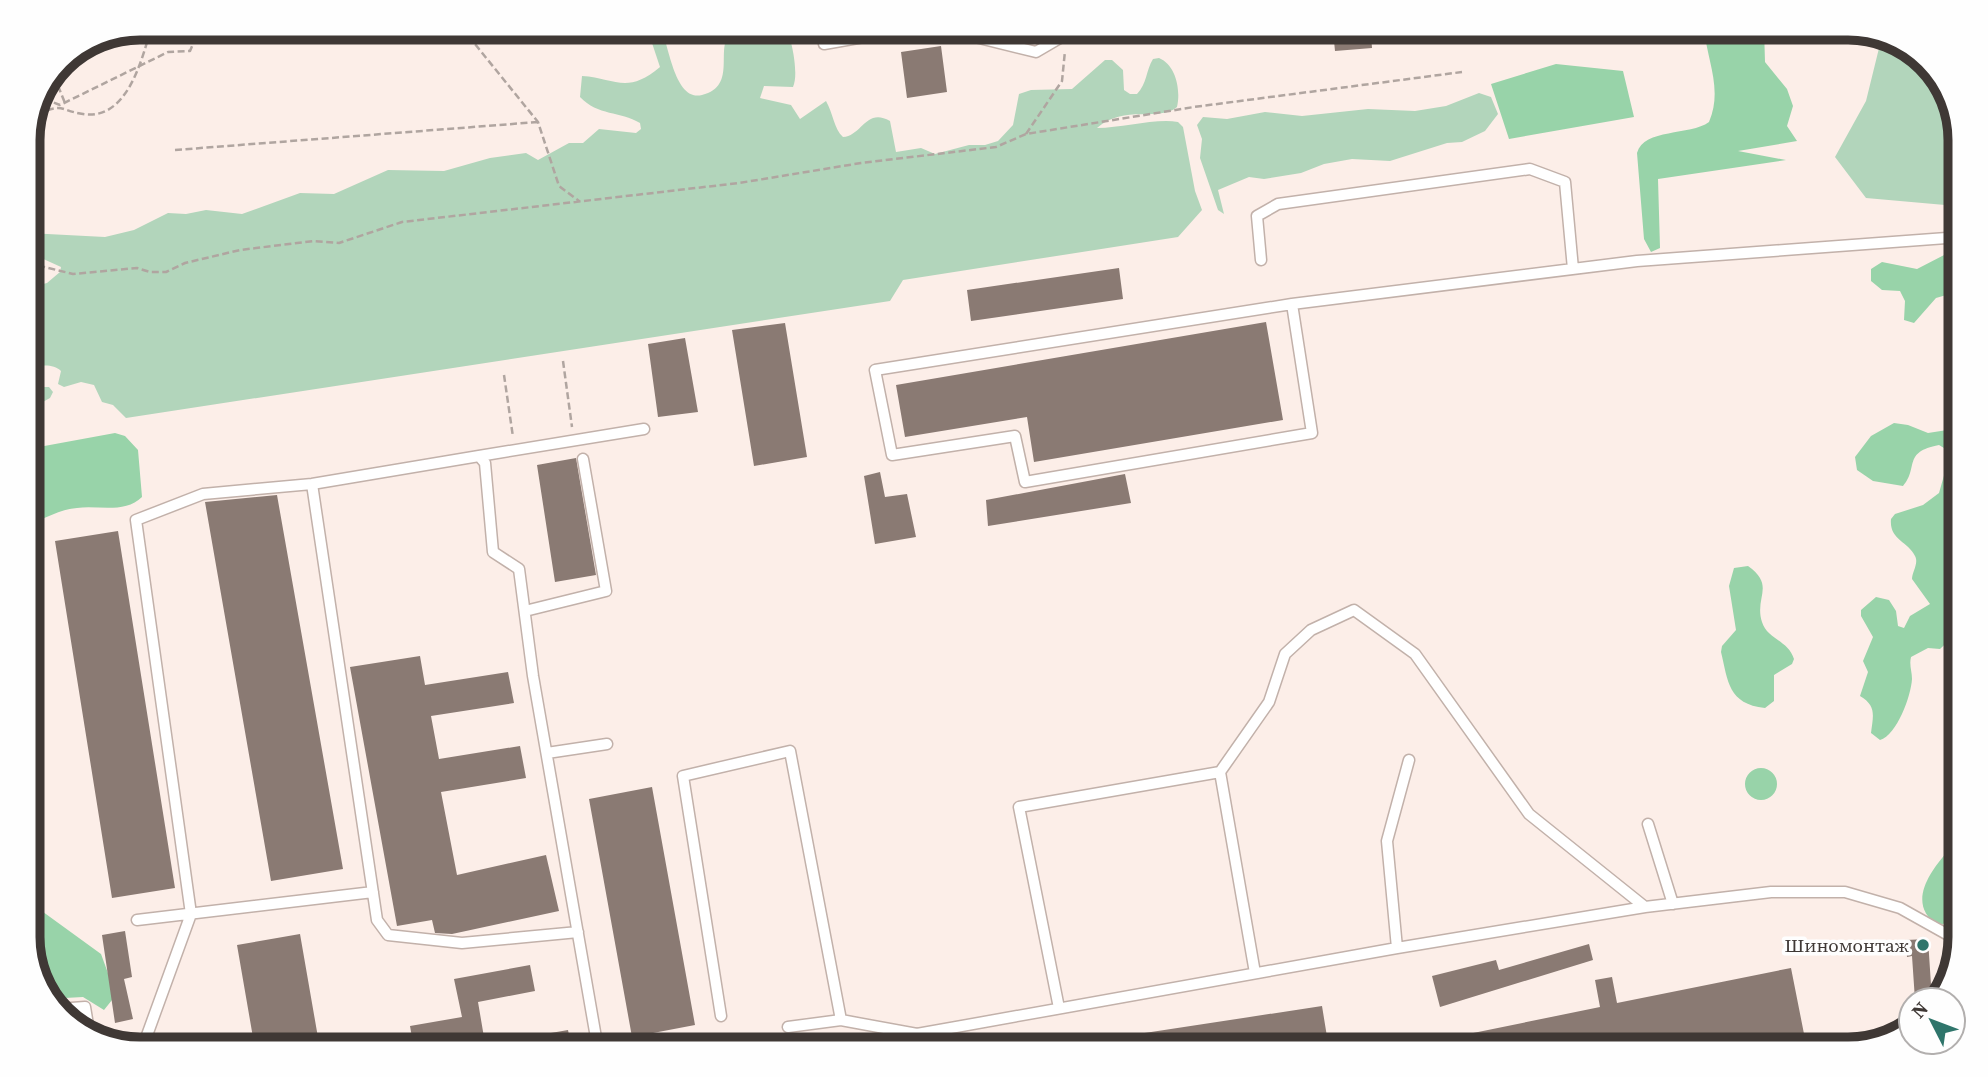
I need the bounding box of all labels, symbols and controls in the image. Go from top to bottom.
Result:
place label: Шиномонтаж [1784,932,1910,958]
marker: Шиномонтаж [1915,937,1931,953]
north arrow [1897,986,1967,1056]
text: N [1905,996,1934,1023]

